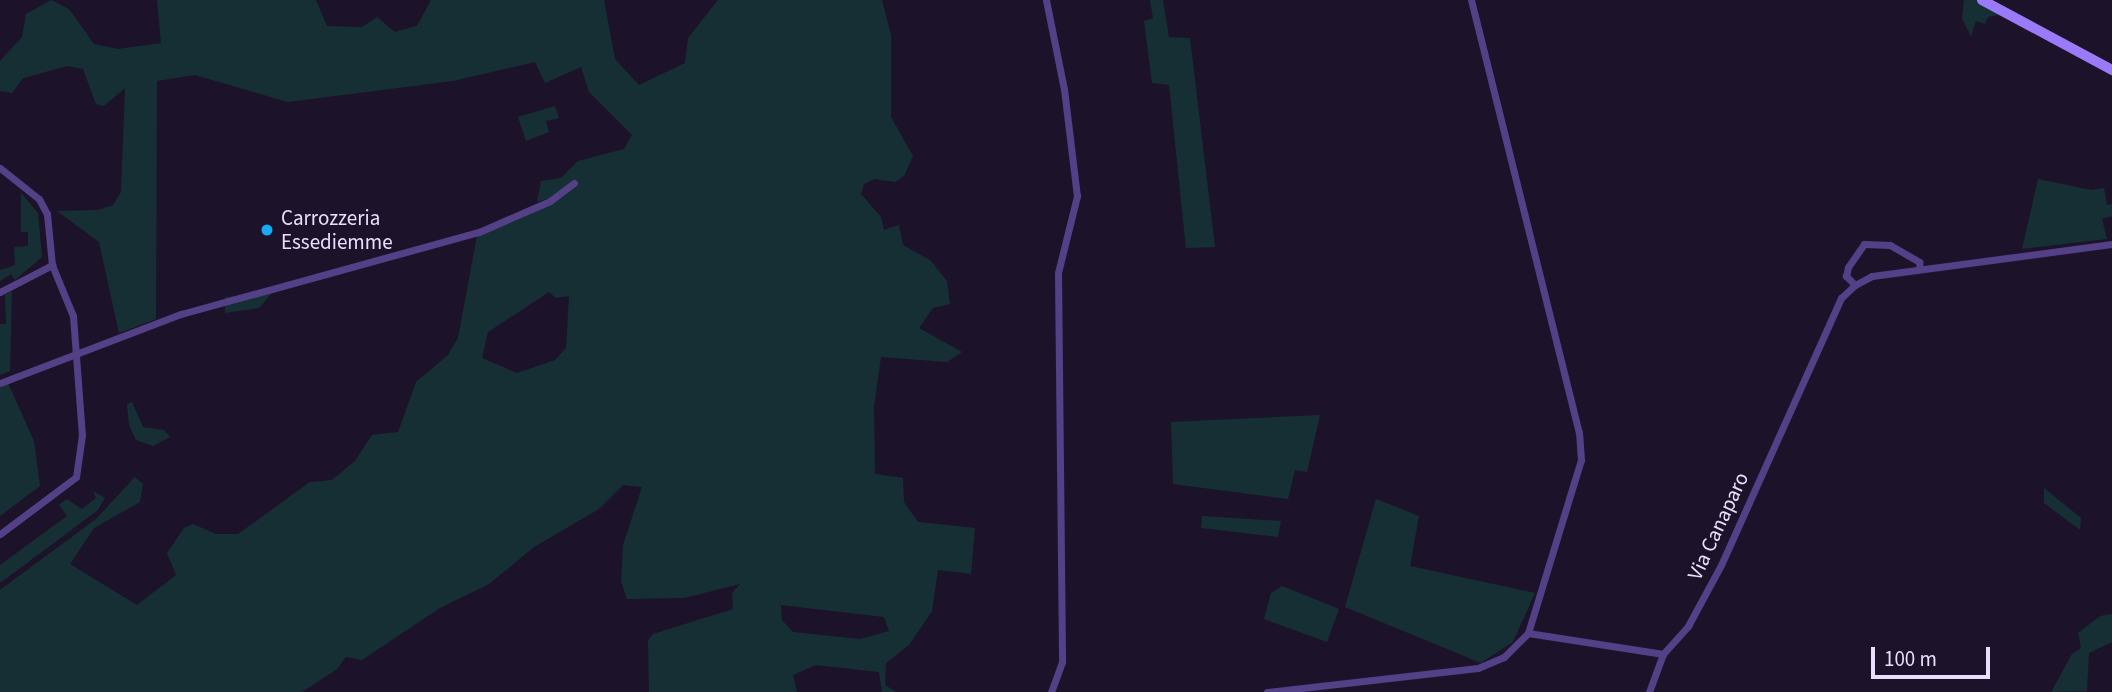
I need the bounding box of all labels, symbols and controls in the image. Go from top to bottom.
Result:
place label: Carrozzeria Essediemme [281,205,393,255]
marker: Carrozzeria Essediemme [259,222,275,238]
street label: Via Canaparo [1682,468,1754,584]
scale bar [1874,632,1993,676]
text: 100 m [1884,644,1937,674]

